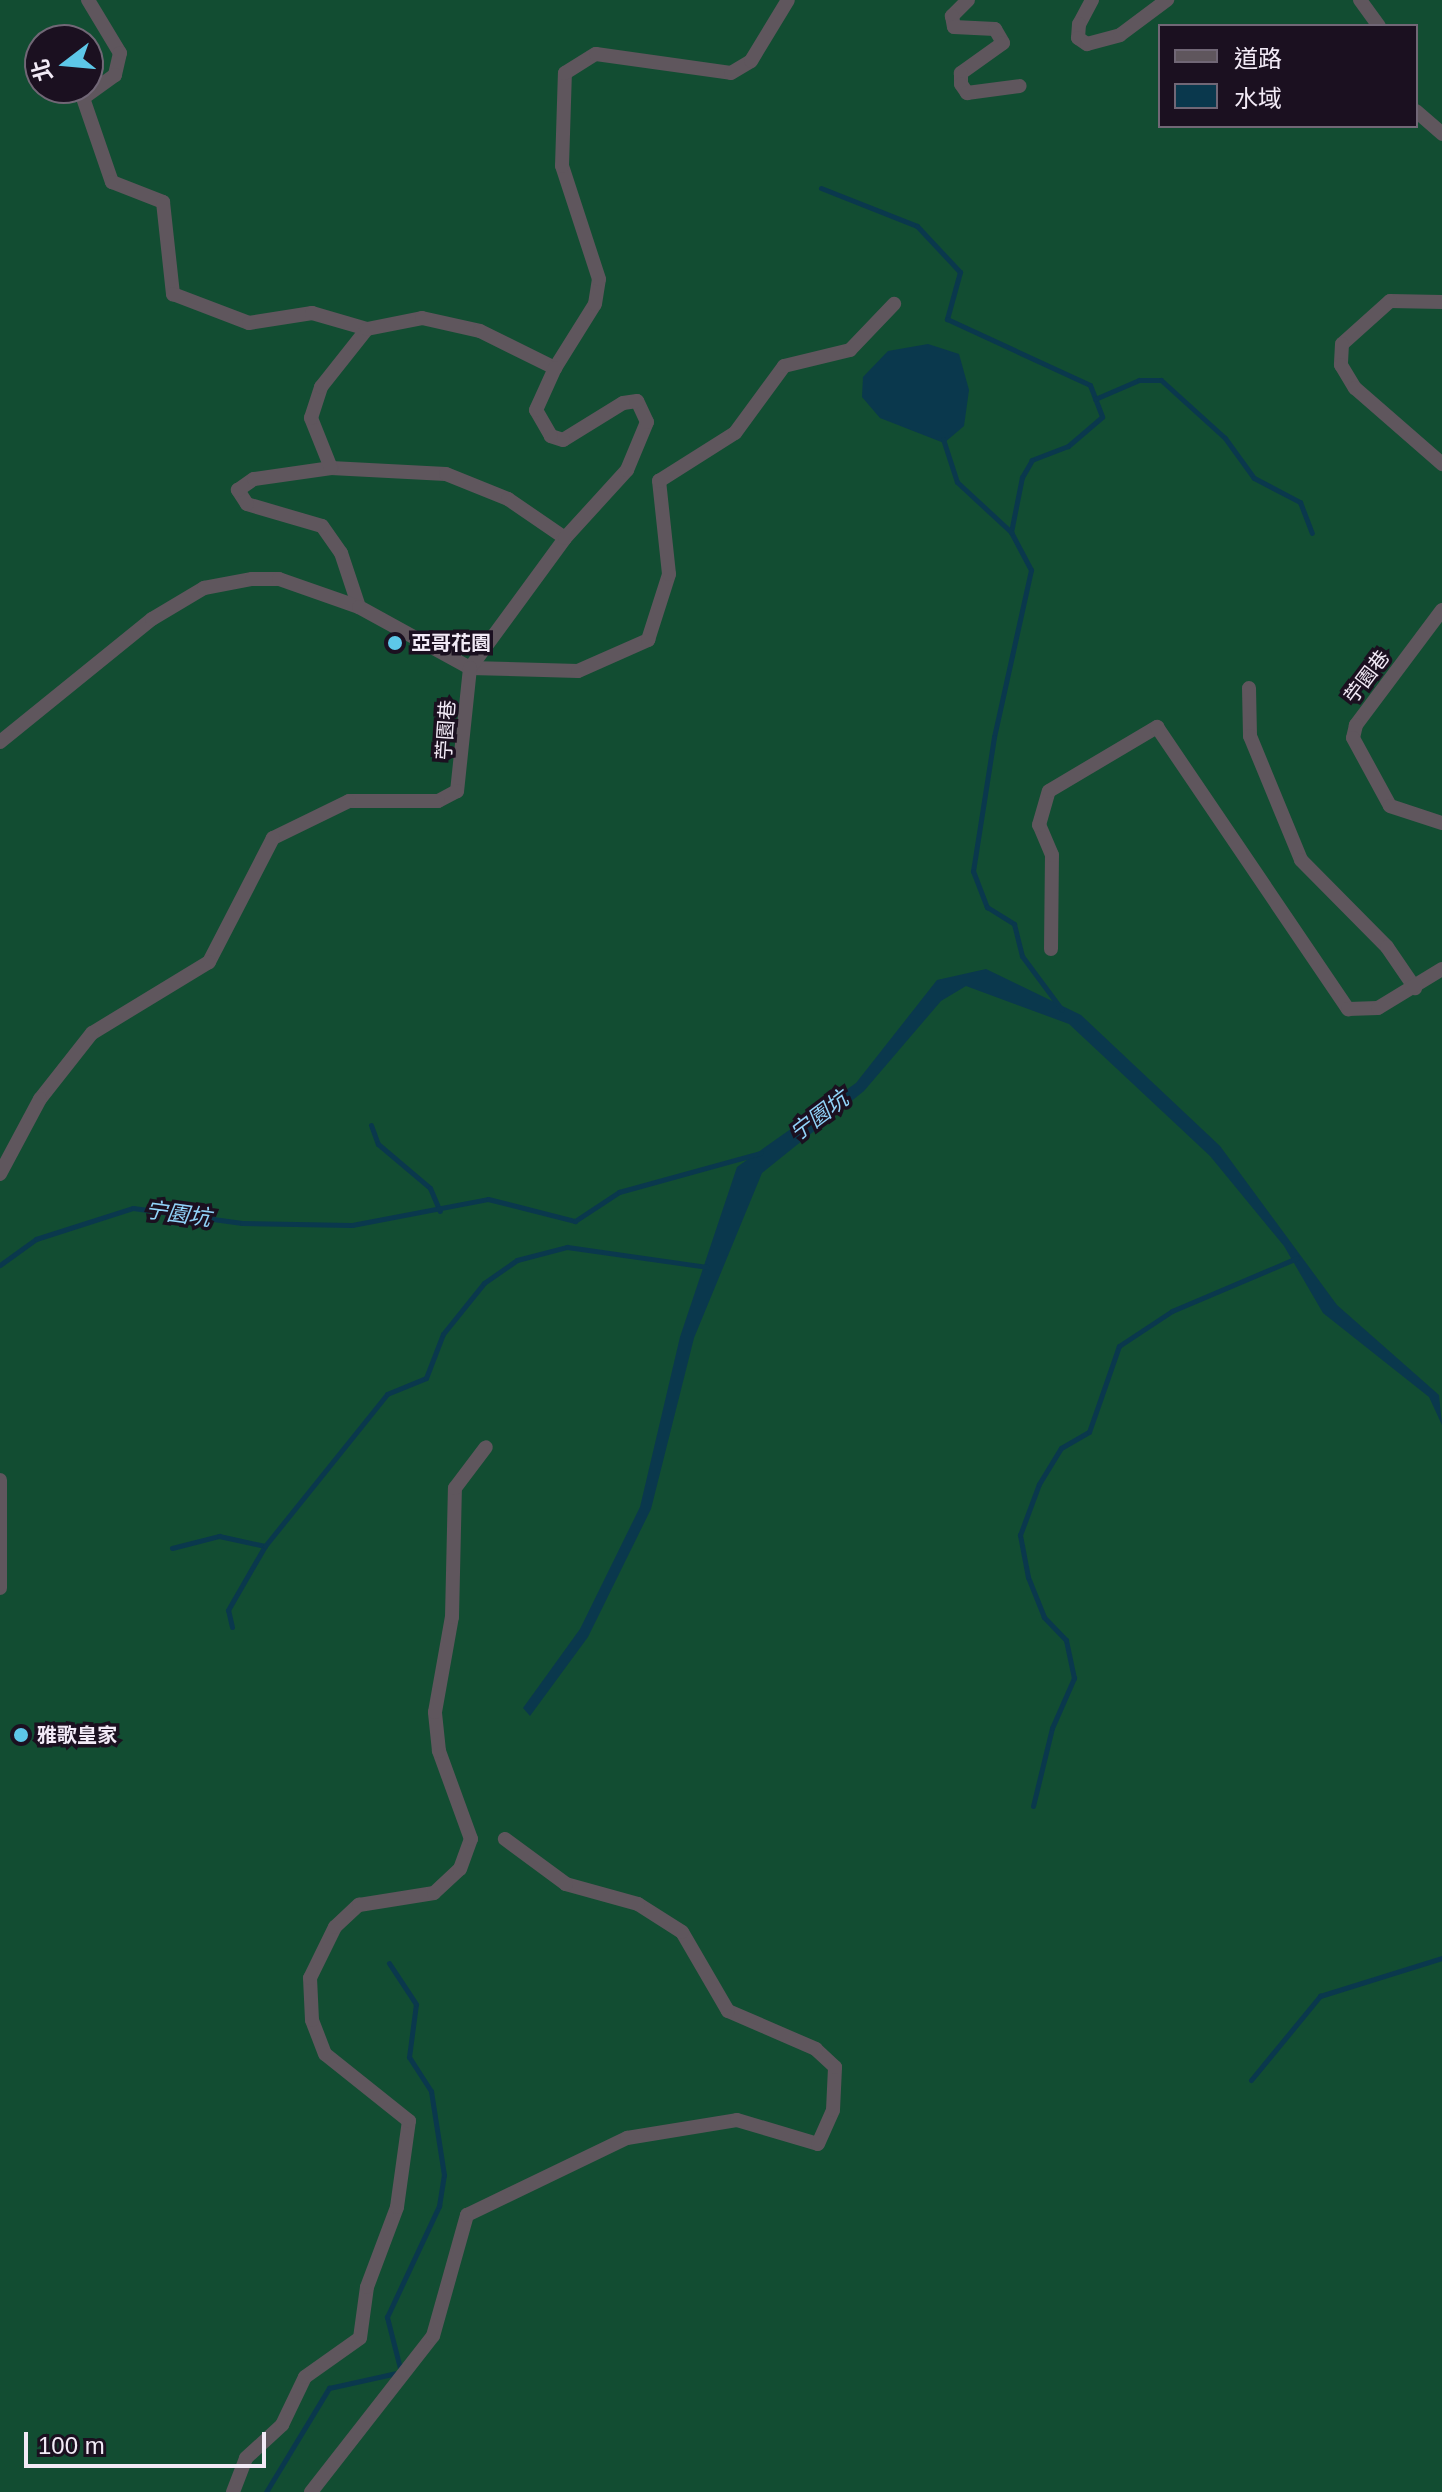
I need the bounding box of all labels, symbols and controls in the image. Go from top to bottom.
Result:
north arrow [24,24,104,104]
legend [1158,24,1418,128]
text: 道路 [1234,45,1282,72]
text: 北 [27,56,57,84]
text: 水域 [1234,85,1282,112]
place label: 亞哥花園 [411,631,491,655]
marker: 亞哥花園 [386,634,404,652]
street label: 苧園巷 [1339,646,1395,708]
street label: 苧園巷 [432,699,460,761]
water label: 宁園坑 [785,1086,853,1146]
water label: 宁園坑 [143,1196,213,1232]
place label: 雅歌皇家 [37,1723,117,1747]
marker: 雅歌皇家 [12,1726,30,1744]
scale bar [28,2416,270,2466]
text: 100 m [38,2432,105,2459]

